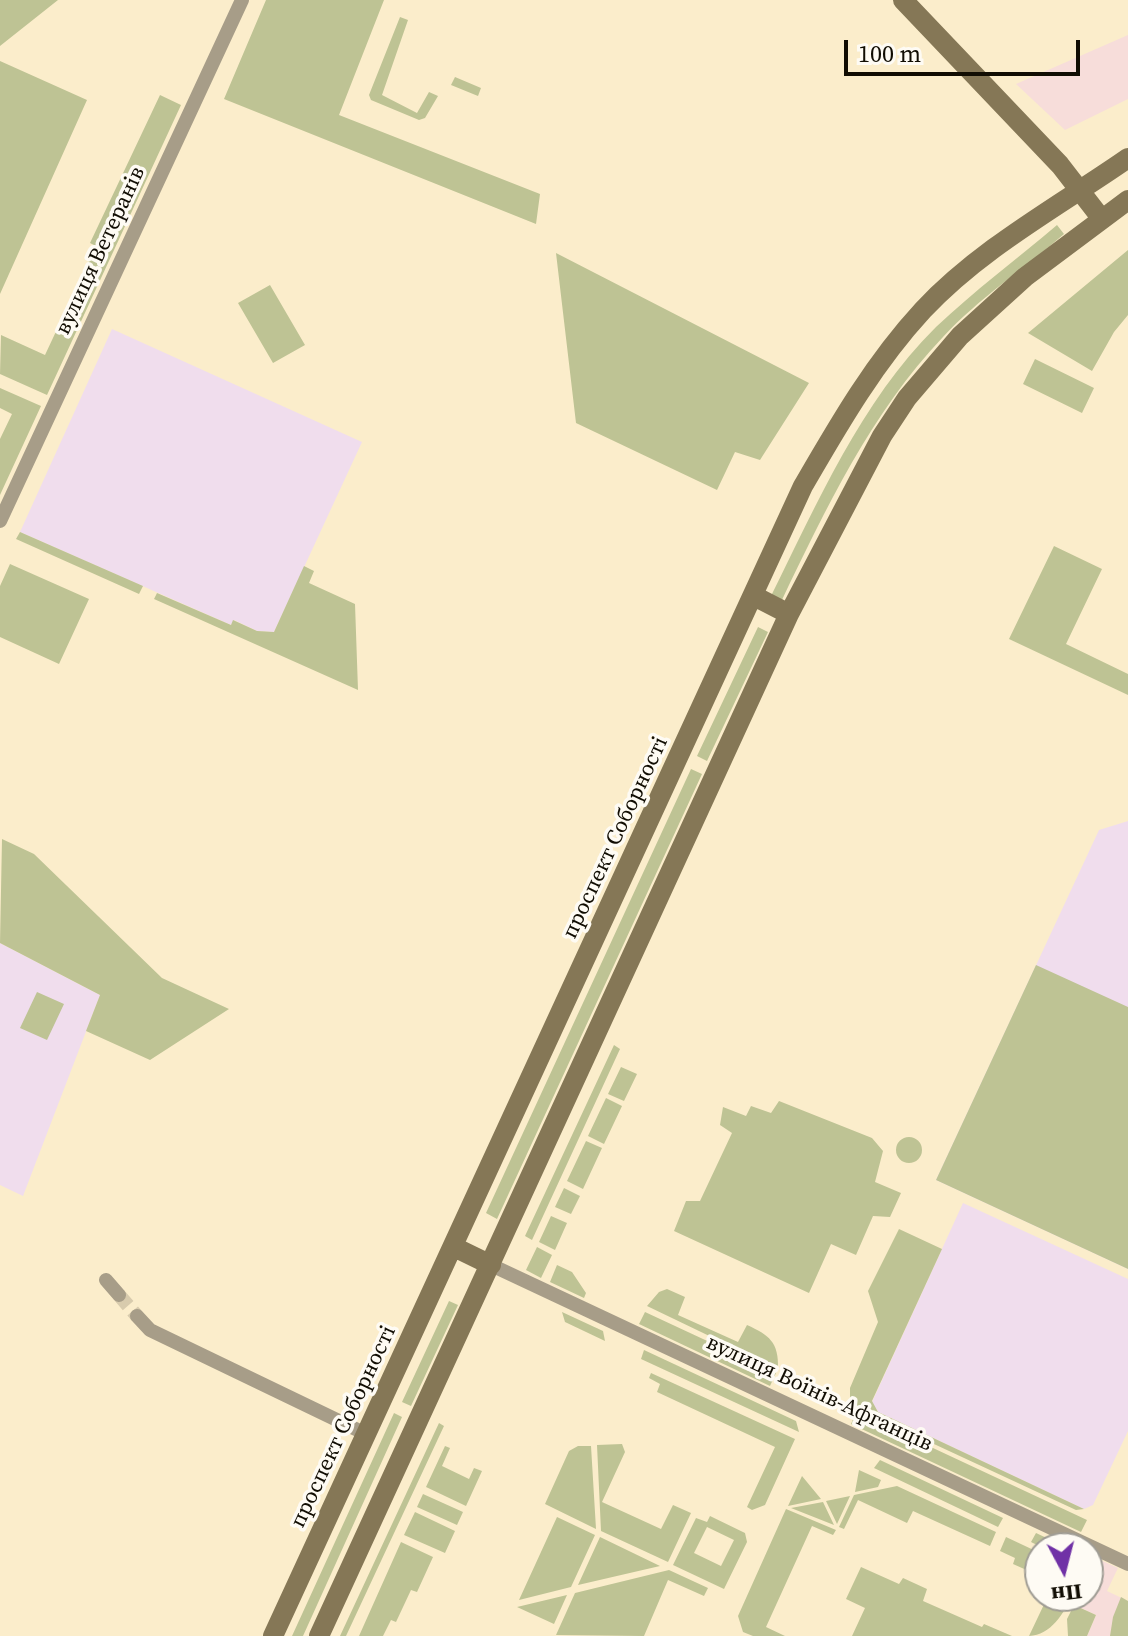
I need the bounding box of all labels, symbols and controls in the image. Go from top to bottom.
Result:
scale bar [848,24,1084,74]
text: 100 m [858,37,921,70]
street label: вулиця Ветеранів [51,163,151,339]
street label: проспект Соборності [558,733,674,943]
street label: проспект Соборності [286,1322,402,1532]
street label: вулиця Воїнів-Афганців [702,1330,936,1458]
north arrow [1024,1532,1104,1612]
text: Пн [1050,1577,1084,1611]

